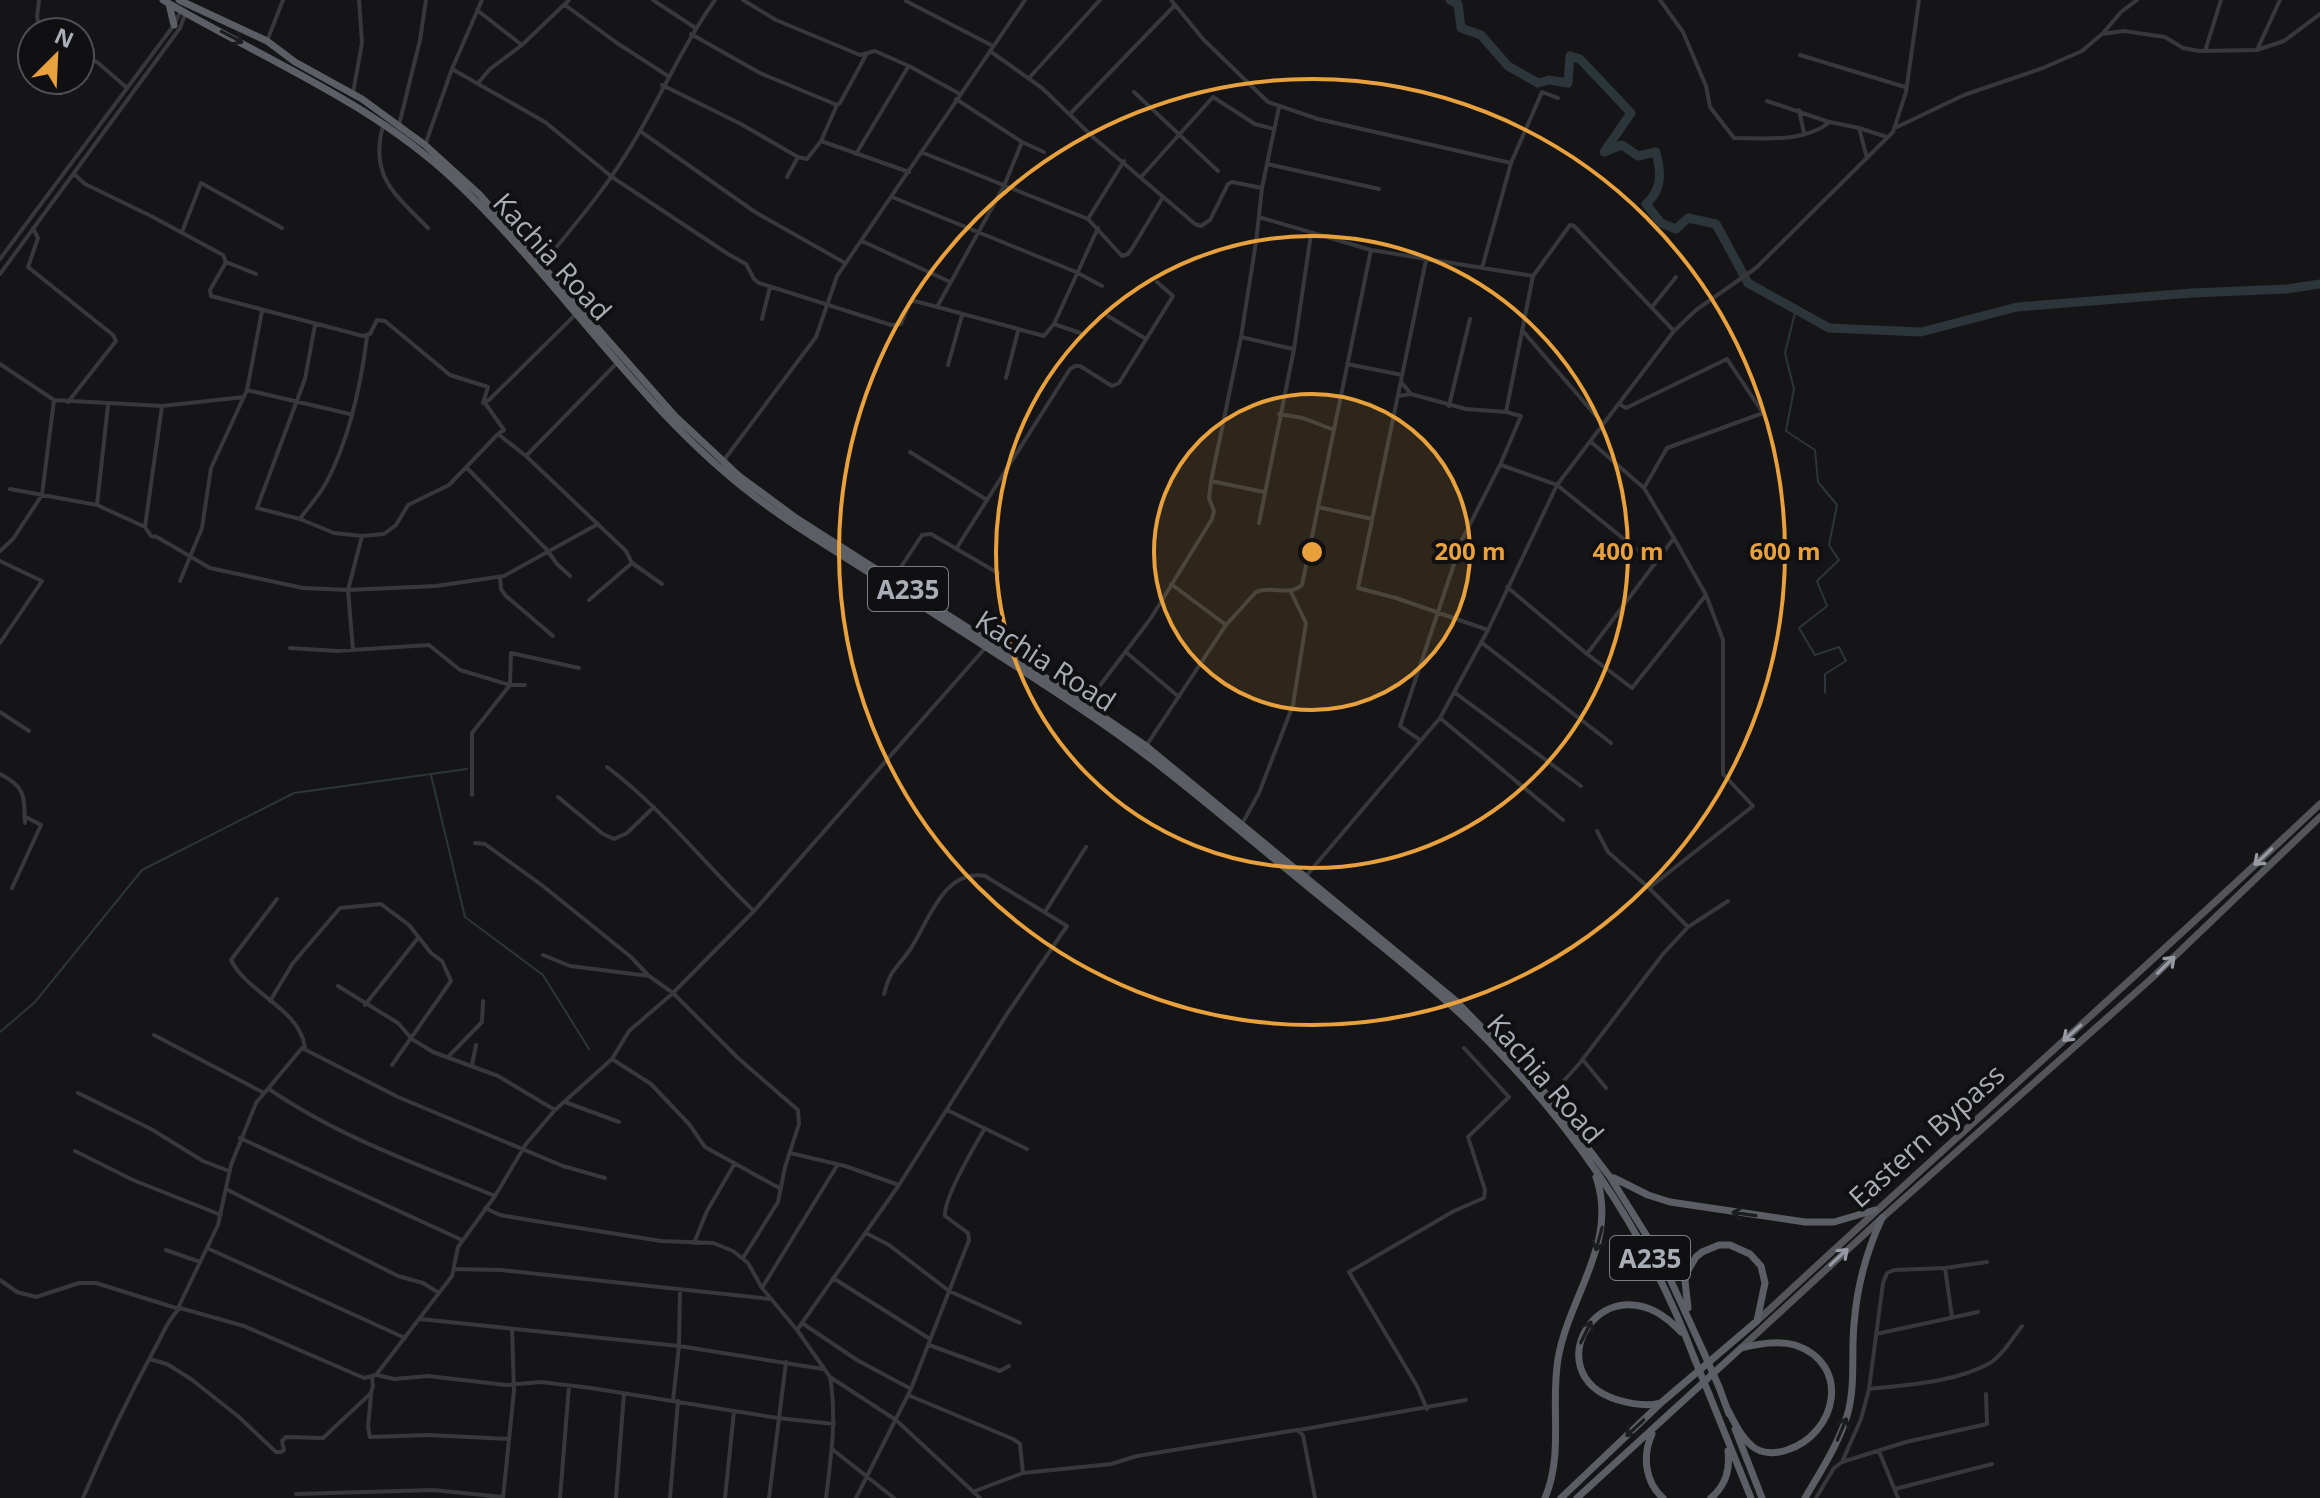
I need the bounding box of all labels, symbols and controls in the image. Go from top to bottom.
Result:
north arrow [16,16,96,96]
text: N [50,19,79,54]
one-way arrow [220,29,243,45]
street label: Kachia Road [485,184,621,328]
text: 200 m [1435,534,1505,567]
text: 400 m [1593,534,1663,567]
text: 600 m [1750,534,1820,567]
centre of rings [1298,538,1326,566]
road number: A235 [868,567,948,611]
street label: Kachia Road [969,600,1123,720]
one-way arrow [2254,848,2274,866]
one-way arrow [2156,956,2175,975]
street label: Kachia Road [1479,1005,1613,1151]
one-way arrow [2062,1024,2082,1043]
street label: Eastern Bypass [1840,1055,2012,1215]
one-way arrow [1731,1206,1757,1221]
one-way arrow [1591,1226,1606,1252]
road number: A235 [1610,1236,1690,1280]
one-way arrow [1829,1248,1849,1267]
one-way arrow [1579,1321,1594,1345]
one-way arrow [1835,1417,1850,1442]
one-way arrow [1626,1418,1646,1436]

